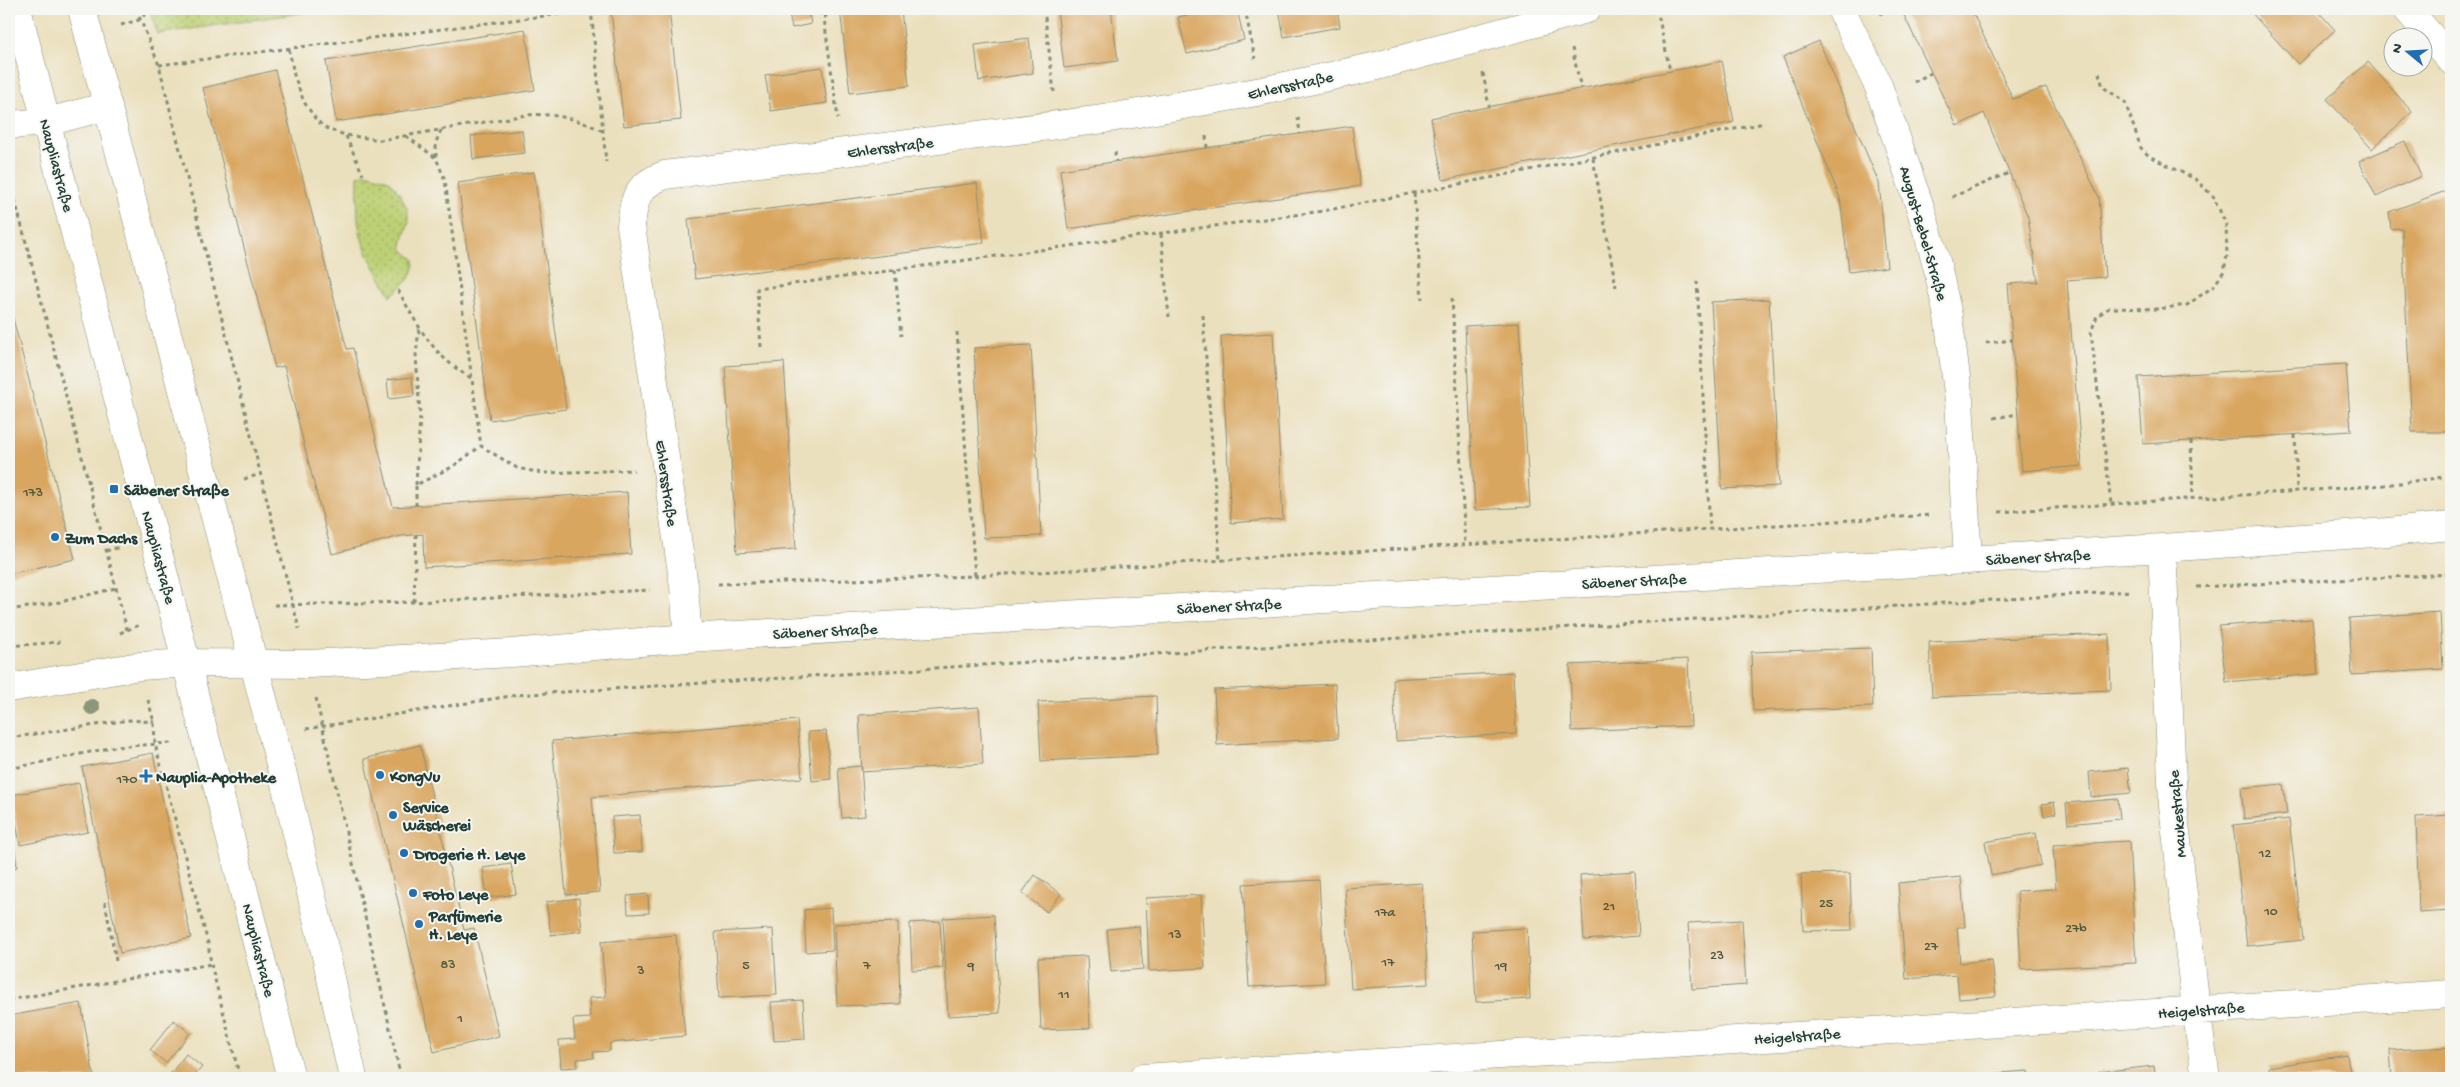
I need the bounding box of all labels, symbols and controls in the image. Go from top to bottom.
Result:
north arrow [2382,28,2432,78]
text: N [2389,42,2408,56]
street label: Ehlersstraße [1246,69,1336,106]
street label: Naupliastraße [33,117,76,215]
street label: Ehlersstraße [846,135,935,164]
street label: August-Bebel-Straße [1893,164,1950,304]
street label: Ehlersstraße [649,439,680,529]
marker: Säbener Straße [108,483,120,495]
place label: Säbener Straße [124,483,230,502]
house number: 173 [22,485,43,502]
street label: Naupliastraße [135,509,178,607]
marker: Zum Dachs [49,531,61,543]
place label: Zum Dachs [65,531,138,550]
street label: Säbener Straße [1985,547,2092,572]
street label: Säbener Straße [1581,571,1688,596]
street label: Säbener Straße [1176,596,1283,621]
street label: Säbener Straße [772,621,879,646]
street label: Maukestraße [2166,768,2193,858]
marker: KongVu [374,769,386,781]
place label: KongVu [389,769,441,788]
marker: Nauplia-Apotheke [140,770,152,782]
place label: Nauplia-Apotheke [156,770,277,789]
house number: 170 [116,772,137,789]
place label: Service Wäscherei [402,800,472,837]
marker: Service Wäscherei [387,809,399,821]
house number: 12 [2258,846,2271,863]
marker: Drogerie H. Leye [398,847,410,859]
place label: Drogerie H. Leye [412,847,526,866]
marker: Foto Leye [407,887,419,899]
place label: Foto Leye [422,887,489,906]
house number: 25 [1819,896,1833,913]
house number: 21 [1603,899,1615,916]
street label: Naupliastraße [236,902,278,1000]
house number: 10 [2263,904,2278,921]
house number: 17a [1374,905,1397,922]
place label: Parfümerie H. Leye [428,908,503,946]
marker: Parfümerie H. Leye [413,918,425,930]
house number: 27b [2065,921,2087,938]
house number: 13 [1168,927,1181,944]
house number: 27 [1924,939,1939,956]
house number: 23 [1710,948,1724,965]
house number: 17 [1381,955,1395,972]
house number: 83 [441,957,455,974]
house number: 5 [742,958,750,975]
house number: 7 [862,958,871,975]
house number: 9 [966,959,975,976]
house number: 19 [1494,959,1507,976]
house number: 3 [636,963,645,980]
house number: 11 [1057,987,1070,1004]
street label: Heigelstraße [2157,1000,2246,1025]
house number: 1 [456,1011,463,1028]
street label: Heigelstraße [1753,1026,1842,1051]

